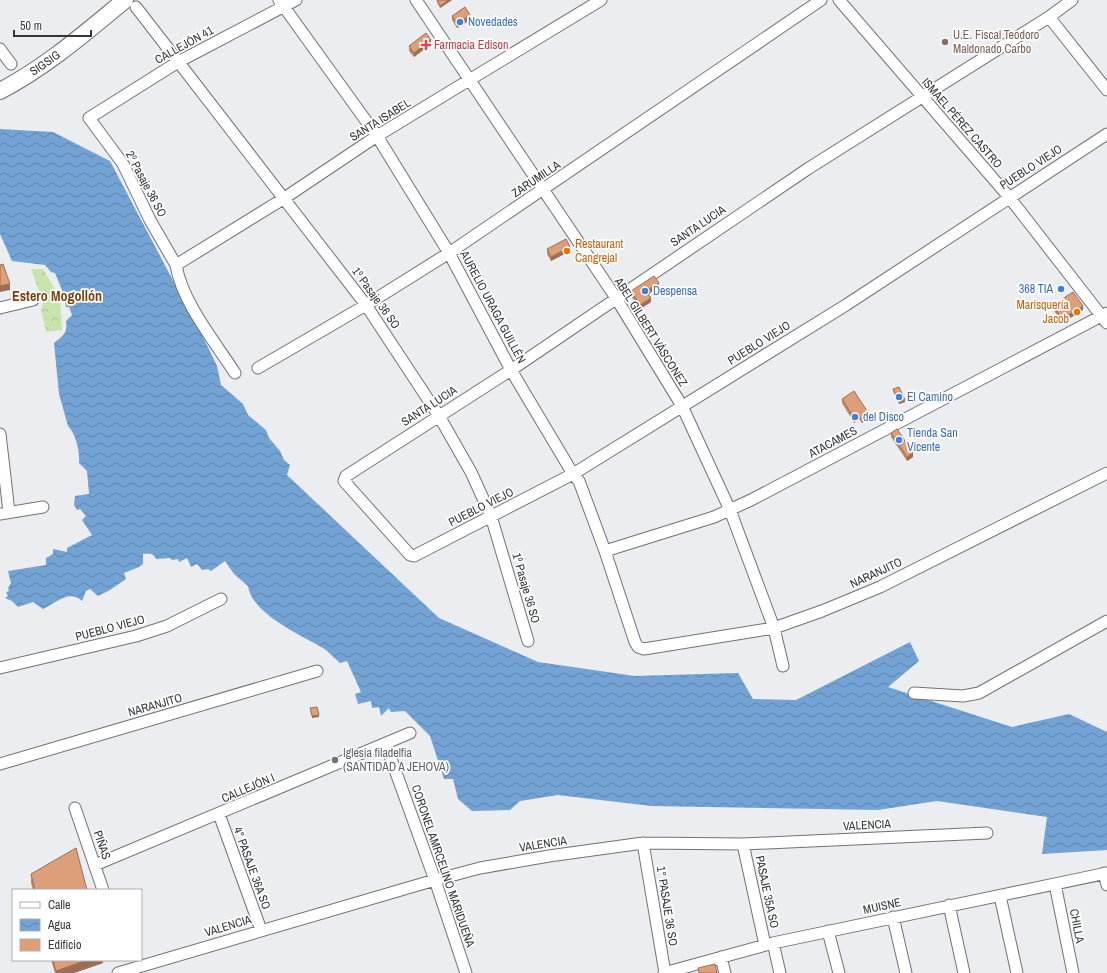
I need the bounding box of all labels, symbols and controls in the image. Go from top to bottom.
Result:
scale bar [14,12,91,38]
place label: Novedades [468,14,518,30]
marker: Novedades [455,17,465,27]
text: 50 m [20,18,42,34]
street label: CALLEJÓN 41 [152,22,217,68]
place label: U.E. Fiscal Teodoro Maldonado Carbo [953,27,1039,57]
place label: Farmacia Edison [434,37,508,53]
marker: U.E. Fiscal Teodoro Maldonado Carbo [940,37,950,47]
marker: Farmacia Edison [421,40,431,50]
street label: SIGSIG [27,47,64,79]
street label: ISMAEL PÉREZ CASTRO [918,74,1006,172]
street label: SANTA ISABEL [347,95,414,145]
street label: PUEBLO VIEJO [997,141,1065,193]
street label: 2º Pasaje 36 SO [122,148,170,220]
street label: ZARUMILLA [509,157,564,201]
street label: SANTA LUCIA [667,201,729,250]
place label: Restaurant Cangrejal [575,236,623,266]
marker: Restaurant Cangrejal [562,246,572,256]
street label: AURELIO URAGA GUILLÉN [456,247,529,366]
street label: 1º Pasaje 36 SO [348,264,404,332]
street label: ABEL GILBERT VÁSCONEZ [610,274,691,389]
place label: 368 TIA [1019,281,1053,297]
place label: Despensa [653,283,698,299]
marker: 368 TIA [1056,284,1066,294]
marker: Despensa [640,286,650,296]
district label: Estero Mogollón [12,287,102,305]
place label: Marisquería Jacob [1016,297,1070,327]
marker: Marisquería Jacob [1072,307,1082,317]
street label: PUEBLO VIEJO [725,317,794,369]
street label: SANTA LUCIA [398,382,460,430]
place label: El Camino [907,389,953,405]
marker: El Camino [894,392,904,402]
place label: del Disco [863,409,904,425]
marker: del Disco [850,412,860,422]
street label: ATACAMES [805,422,860,462]
place label: Tienda San Vicente [907,425,958,455]
marker: Tienda San Vicente [894,435,904,445]
street label: PUEBLO VIEJO [446,484,517,530]
street label: 1º Pasaje 36 SO [508,551,544,625]
street label: NARANJITO [847,554,905,592]
street label: PUEBLO VIEJO [74,611,147,645]
street label: NARANJITO [126,690,184,720]
place label: Iglesia filadelfia (SANTIDAD A JEHOVA) [343,745,449,775]
marker: Iglesia filadelfia (SANTIDAD A JEHOVA) [330,755,340,765]
street label: CALLEJÓN I [219,770,277,806]
street label: CORONEL AMRCELINO MARIDUEÑA [408,783,479,950]
street label: VALENCIA [843,816,892,834]
street label: 4° PASAJE 36A SO [230,825,274,912]
street label: PIÑAS [90,828,115,862]
street label: VALENCIA [518,832,568,856]
street label: PASAJE 35A SO [752,854,783,930]
street label: 1° PASAJE 36 SO [653,865,681,947]
legend [12,889,142,961]
street label: MUISNE [862,894,902,918]
text: Calle [48,897,70,913]
street label: CHILLA [1066,908,1088,945]
street label: VALENCIA [203,911,254,941]
text: Agua [47,917,72,933]
text: Edificio [48,937,81,953]

